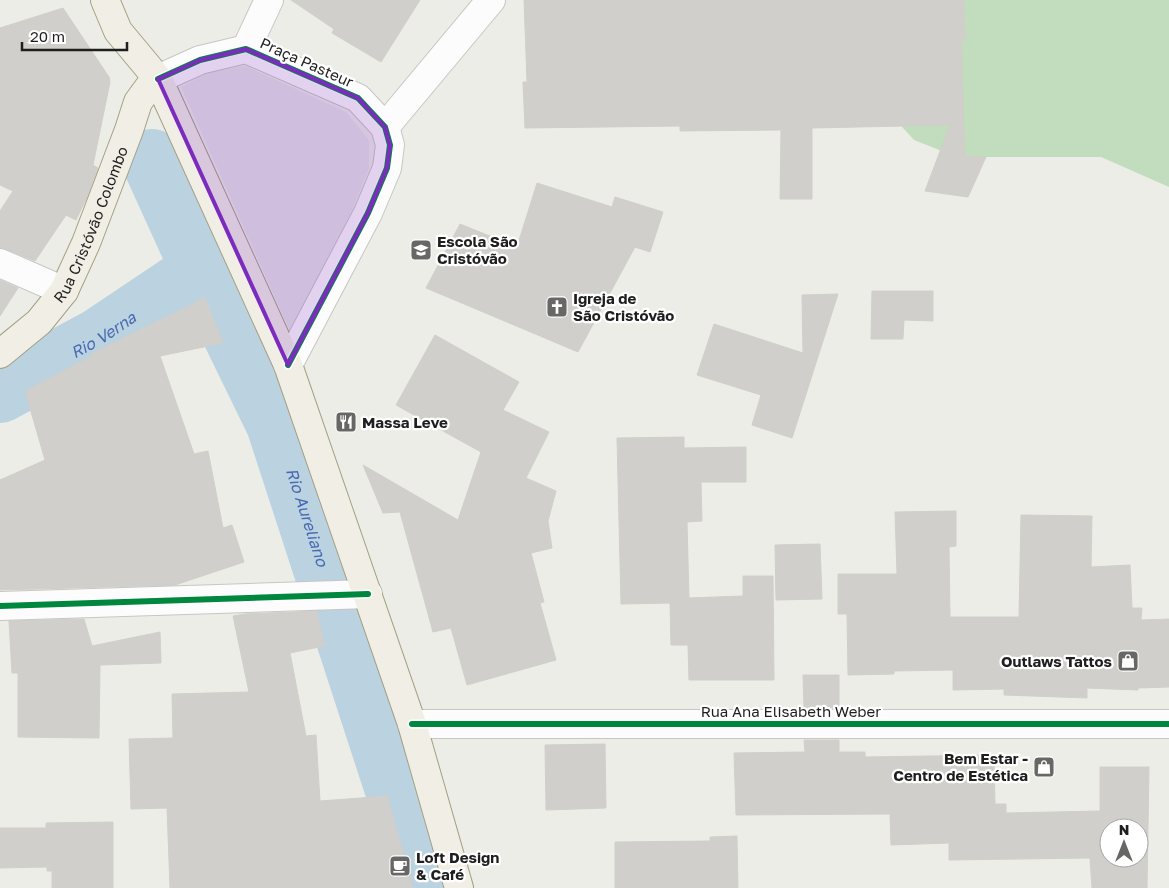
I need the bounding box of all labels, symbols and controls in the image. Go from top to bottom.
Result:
scale bar [22,20,128,52]
text: 20 m [30,27,65,45]
street label: Praça Pasteur [258,33,357,91]
street label: Rua Cristóvão Colombo [49,144,131,306]
place label: Escola São Cristóvão [437,232,518,267]
school or university icon: Escola São Cristóvão [409,238,433,262]
place label: Igreja de São Cristóvão [573,289,674,324]
church icon: Igreja de São Cristóvão [545,295,569,319]
water label: Rio Verna [67,307,140,362]
restaurant icon: Massa Leve [334,410,358,434]
place label: Massa Leve [362,413,448,431]
water label: Rio Aureliano [282,465,333,570]
shop icon: Outlaws Tattos [1116,649,1140,673]
place label: Outlaws Tattos [1001,652,1112,670]
street label: Rua Ana Elisabeth Weber [701,702,881,720]
place label: Bem Estar - Centro de Estética [893,749,1028,784]
shop icon: Bem Estar - Centro de Estética [1032,755,1056,779]
north arrow [1099,818,1149,868]
text: N [1119,821,1129,838]
place label: Loft Design & Café [416,848,499,883]
cafe icon: Loft Design & Café [388,854,412,878]

